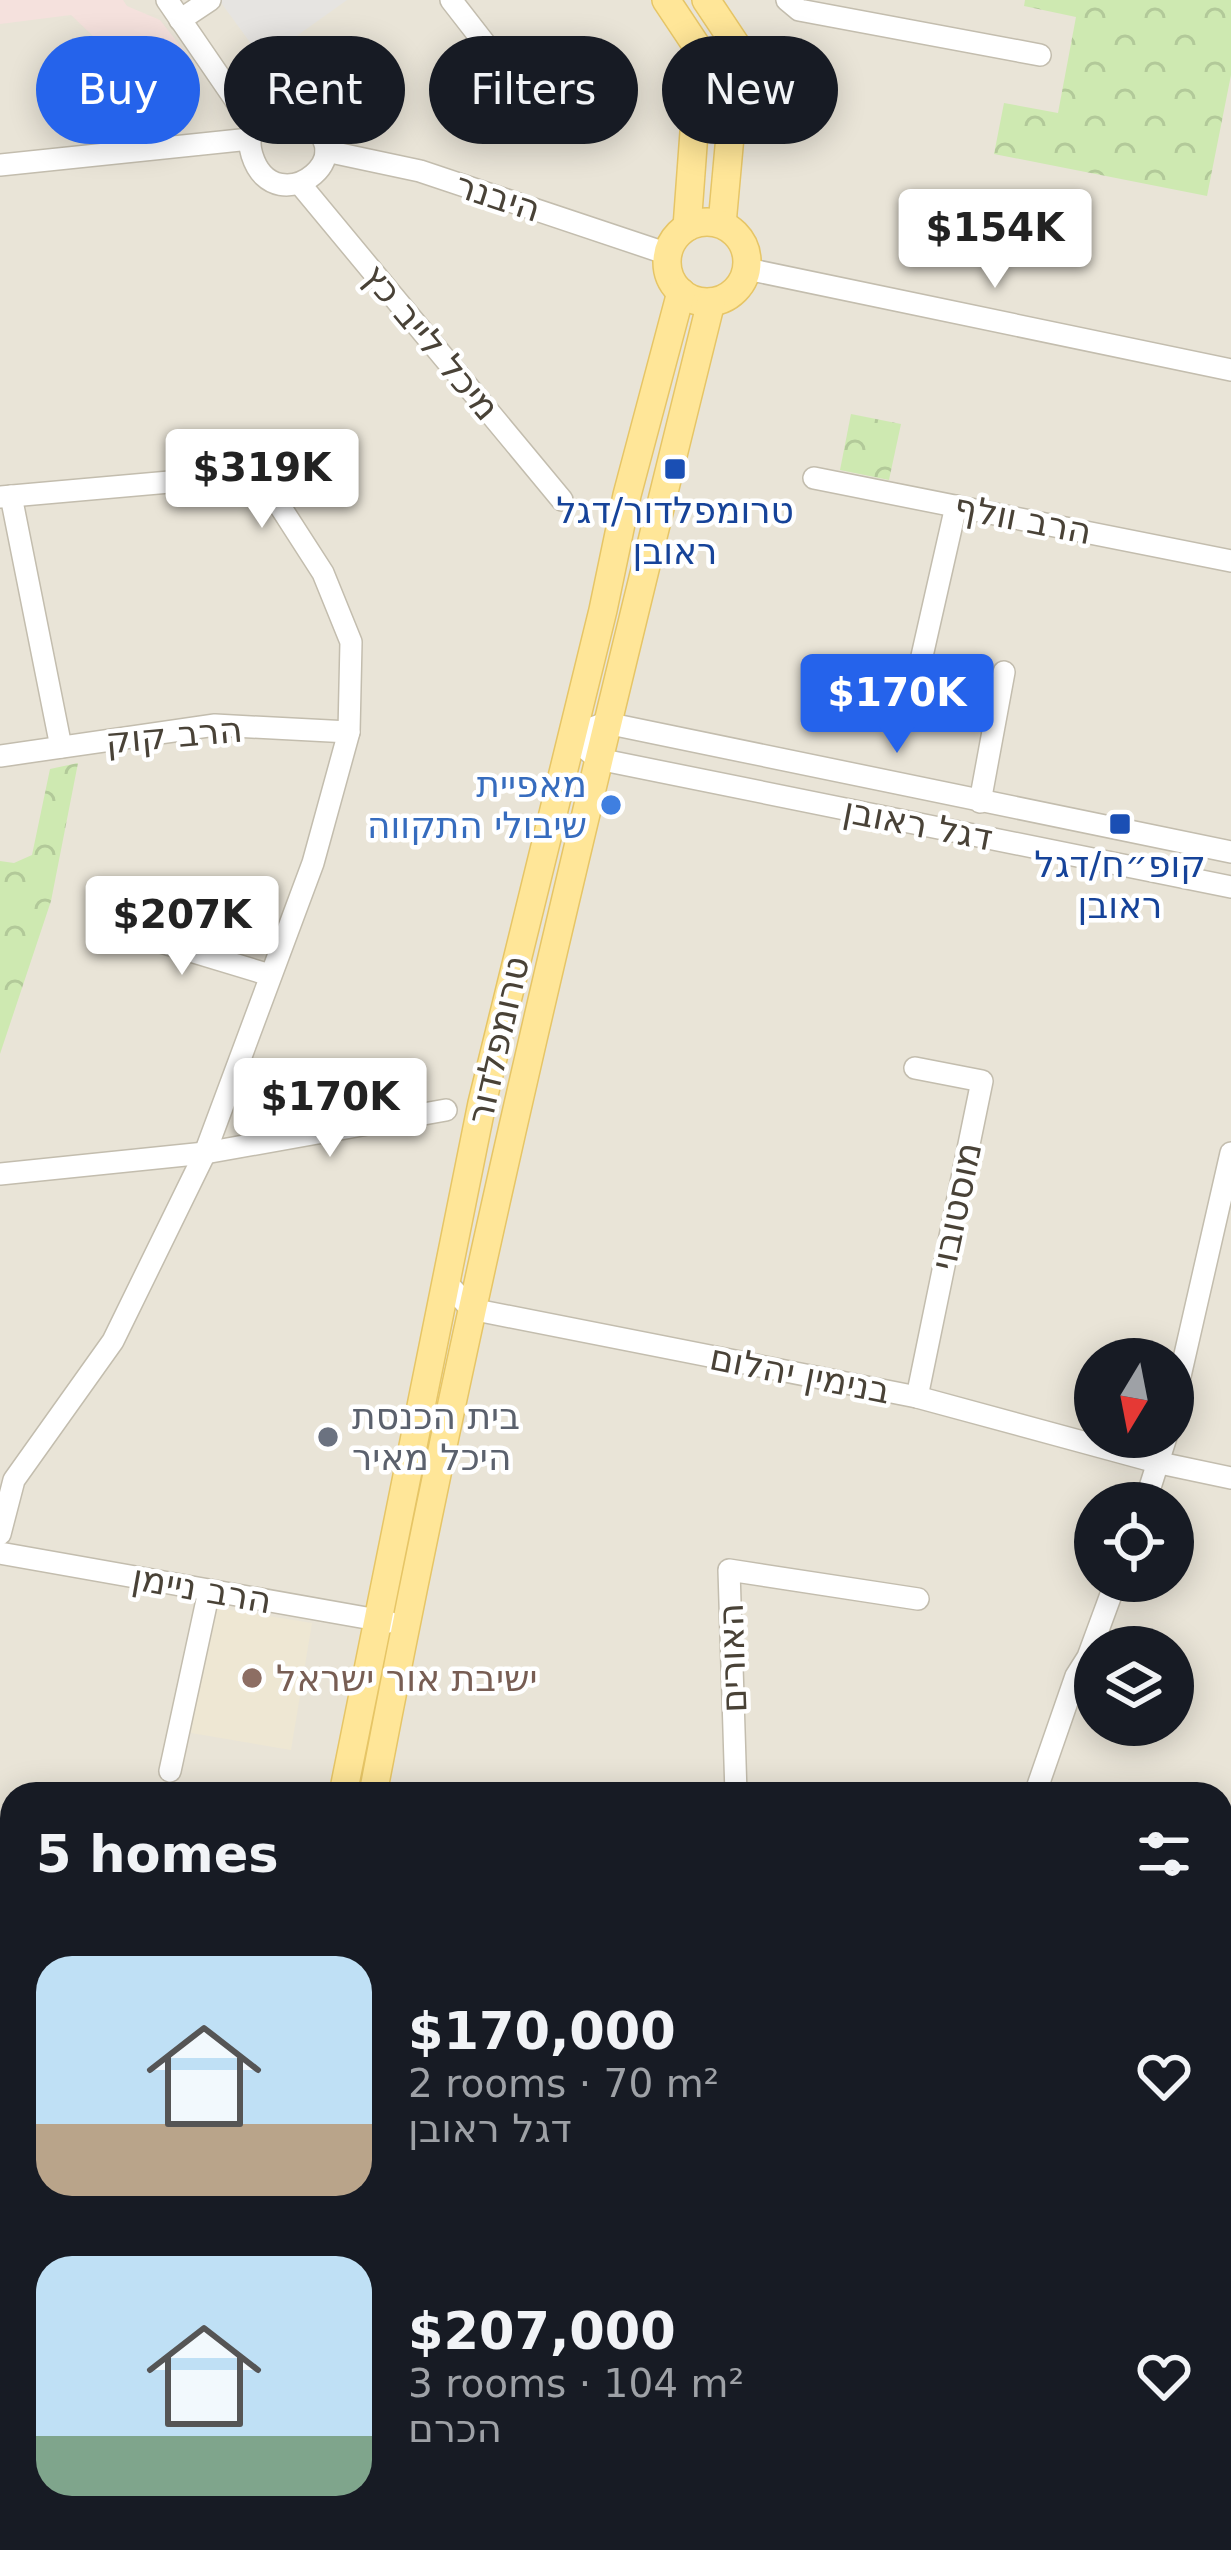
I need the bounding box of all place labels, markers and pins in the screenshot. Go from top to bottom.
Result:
pin: $154K [911,189,1079,291]
pin: $319K [178,429,346,531]
marker: טרומפלדור/דגל ראובן [662,456,688,482]
place label: טרומפלדור/דגל ראובן [556,490,794,572]
pin: $170K [813,654,981,756]
place label: מאפיית שיבולי התקווה [367,764,587,846]
marker: מאפיית שיבולי התקווה [598,792,624,818]
marker: קופ״ח/דגל ראובן [1107,811,1133,837]
place label: קופ״ח/דגל ראובן [1034,844,1206,926]
pin: $207K [98,876,266,978]
pin: $170K [246,1058,414,1160]
place label: בית הכנסת היכל מאיר [352,1396,520,1478]
marker: בית הכנסת היכל מאיר [315,1424,341,1450]
place label: ישיבת אור ישראל [276,1658,538,1699]
marker: ישיבת אור ישראל [239,1665,265,1691]

